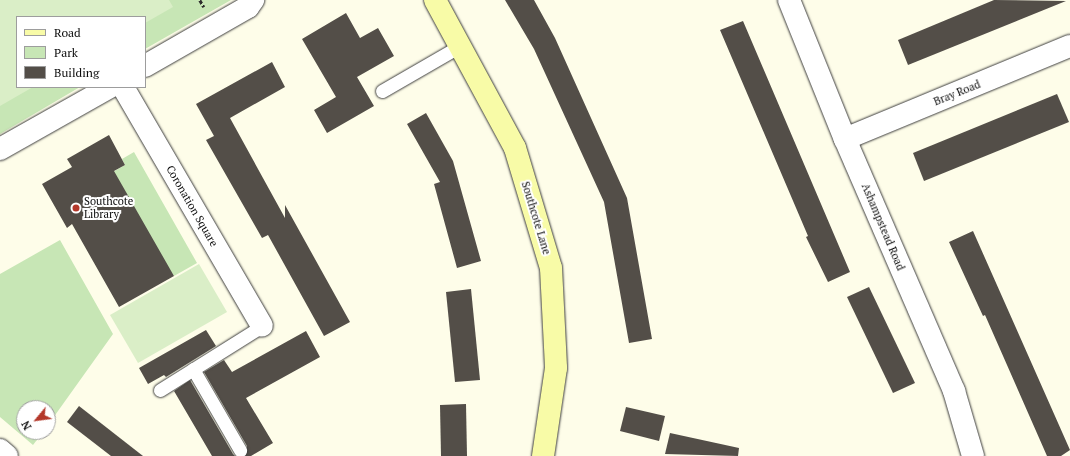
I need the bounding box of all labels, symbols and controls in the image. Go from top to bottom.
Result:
legend [16,16,146,88]
text: Road [54,25,81,40]
text: Park [54,45,78,60]
text: Building [54,65,99,80]
street label: Bray Road [932,78,982,108]
street label: Coronation Square [163,163,221,249]
street label: Southcote Lane [519,180,553,256]
street label: Ashampstead Road [859,181,907,273]
place label: Southcote Library [84,195,133,221]
marker: Southcote Library [71,203,81,213]
north arrow [16,400,56,440]
text: N [18,418,35,432]

